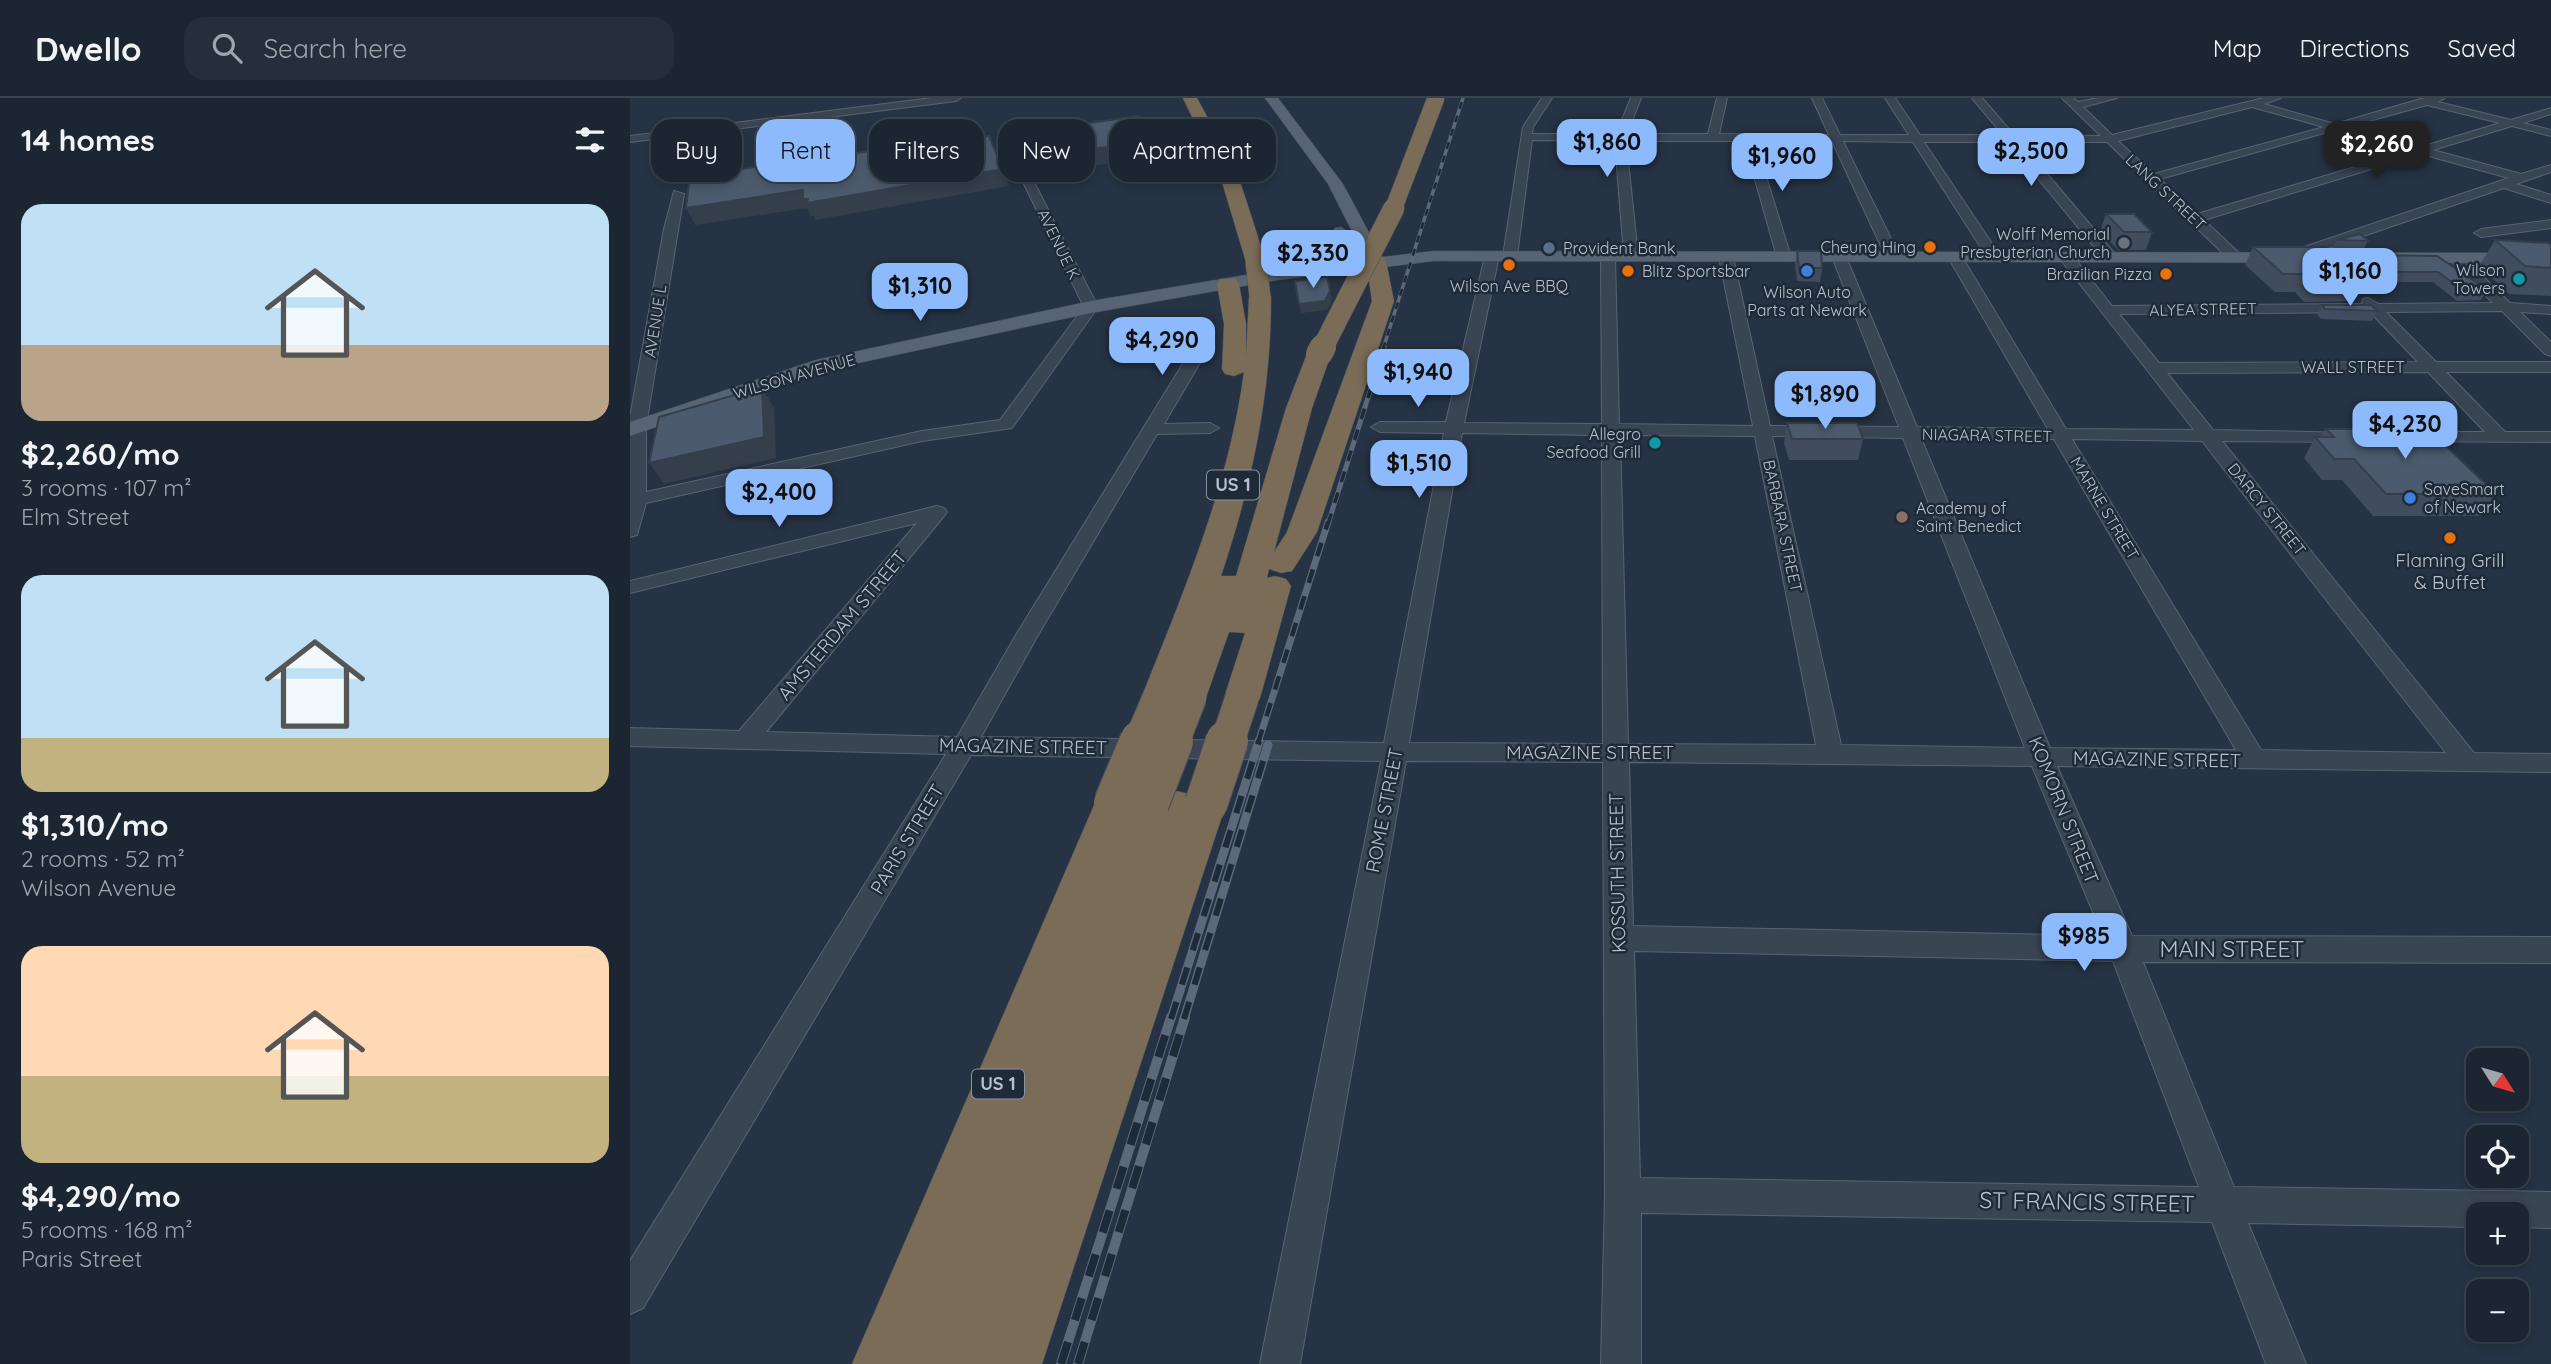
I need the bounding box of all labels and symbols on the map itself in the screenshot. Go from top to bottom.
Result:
pin: $1,860 [1550,120,1664,179]
pin: $2,260 [2320,122,2434,181]
pin: $2,500 [1974,129,2088,188]
pin: $1,960 [1725,134,1839,193]
street label: LANG STREET [2121,149,2211,235]
street label: AVENUE K [1033,205,1085,283]
place label: Wolff Memorial Presbyterian Church [1960,224,2110,262]
pin: $2,330 [1256,230,1370,290]
marker: Wolff Memorial Presbyterian Church [2116,235,2132,251]
place label: Cheung Hing [1821,237,1916,257]
place label: Provident Bank [1563,238,1676,258]
marker: Cheung Hing [1922,239,1938,255]
marker: Provident Bank [1541,240,1557,256]
pin: $1,160 [2293,248,2407,308]
marker: Wilson Ave BBQ [1501,257,1517,273]
place label: Wilson Towers [2453,260,2505,298]
place label: Blitz Sportsbar [1642,261,1750,281]
marker: Blitz Sportsbar [1620,263,1636,279]
marker: Wilson Auto Parts at Newark [1799,263,1815,279]
pin: $1,310 [863,264,977,323]
place label: Brazilian Pizza [2046,264,2152,284]
marker: Brazilian Pizza [2158,266,2174,282]
marker: Wilson Towers [2511,271,2527,287]
place label: Wilson Ave BBQ [1450,276,1569,296]
place label: Wilson Auto Parts at Newark [1747,282,1867,320]
street label: AVENUE L [639,283,671,359]
street label: ALYEA STREET [2149,298,2257,320]
pin: $4,290 [1105,317,1219,377]
street label: WILSON AVENUE [731,349,857,403]
pin: $1,940 [1361,350,1475,409]
street label: WALL STREET [2301,357,2405,377]
pin: $1,890 [1768,372,1882,431]
pin: $4,230 [2348,402,2462,461]
place label: Allegro Seafood Grill [1547,424,1641,462]
street label: NIAGARA STREET [1922,424,2053,446]
marker: Allegro Seafood Grill [1647,435,1663,451]
pin: $1,510 [1362,440,1476,500]
street label: MARNE STREET [2066,453,2144,563]
street label: BARBARA STREET [1759,458,1807,594]
street label: DARCY STREET [2224,459,2311,560]
pin: $2,400 [722,470,836,529]
road number: US 1 [1207,470,1259,500]
place label: SaveSmart of Newark [2424,479,2505,517]
marker: SaveSmart of Newark [2402,490,2418,506]
place label: Academy of Saint Benedict [1916,498,2022,536]
marker: Academy of Saint Benedict [1894,509,1910,525]
marker: Flaming Grill & Buffet [2442,530,2458,546]
street label: AMSTERDAM STREET [772,545,912,705]
place label: Flaming Grill & Buffet [2395,548,2505,594]
street label: MAGAZINE STREET [939,733,1107,759]
street label: KOMORN STREET [2024,733,2104,887]
street label: MAGAZINE STREET [1506,740,1674,764]
street label: ROME STREET [1360,746,1408,874]
street label: MAGAZINE STREET [2073,746,2241,772]
street label: PARIS STREET [865,780,949,898]
street label: KOSSUTH STREET [1604,793,1630,953]
pin: $985 [2043,914,2125,973]
street label: MAIN STREET [2160,934,2305,963]
north arrow [2466,1048,2529,1111]
road number: US 1 [972,1070,1024,1099]
street label: ST FRANCIS STREET [1979,1185,2195,1218]

